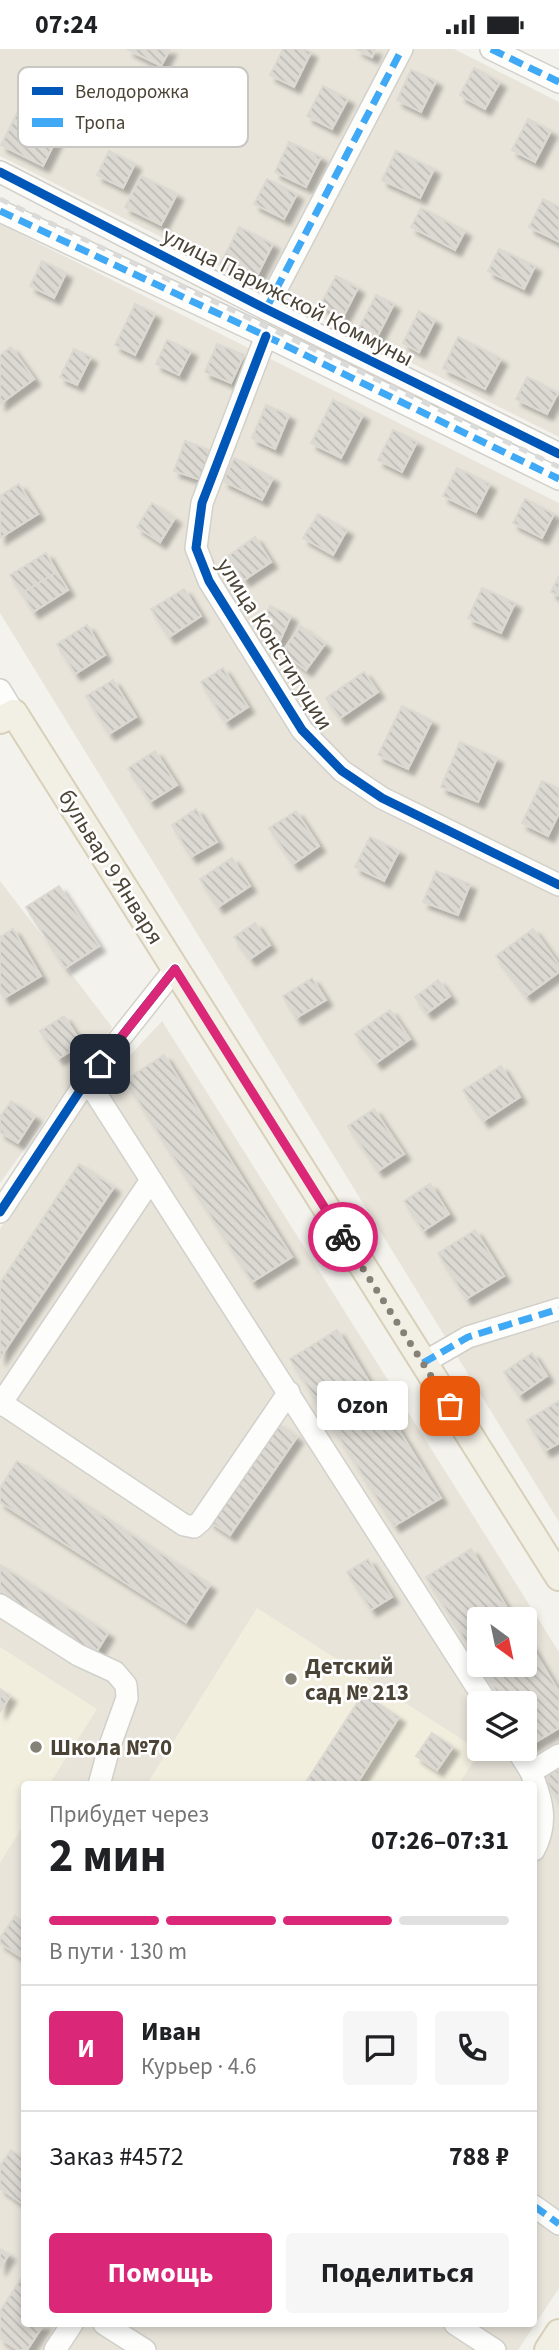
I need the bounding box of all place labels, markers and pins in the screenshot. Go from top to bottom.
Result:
pin [70,1034,130,1094]
pin [420,1376,480,1436]
callout: Ozon [317,1381,408,1431]
place label: Детский сад № 213 [305,1650,409,1709]
marker: Детский сад № 213 [283,1671,299,1687]
place label: Школа №70 [50,1731,172,1764]
marker: Школа №70 [28,1739,44,1755]

